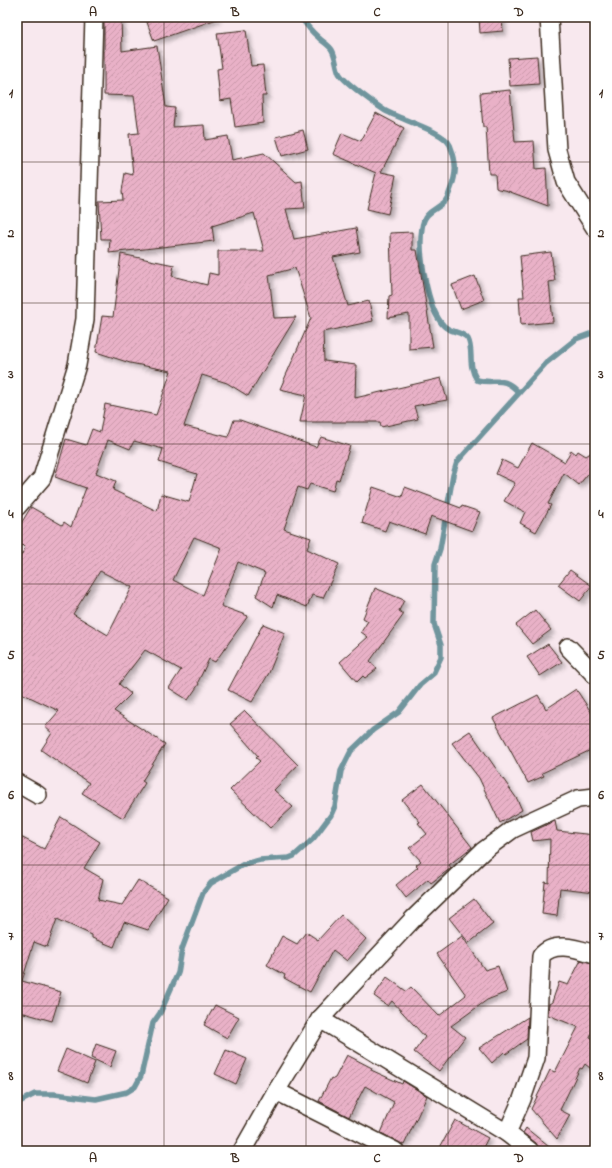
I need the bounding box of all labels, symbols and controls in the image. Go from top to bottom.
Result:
text: A [89,3,97,22]
text: B [230,3,240,22]
text: C [373,3,381,22]
text: D [513,3,524,22]
text: 1 [9,84,14,103]
text: 1 [599,84,604,103]
text: 2 [7,224,15,243]
text: 2 [597,224,605,243]
text: 3 [7,365,14,384]
text: 3 [597,365,604,384]
text: 4 [7,505,14,524]
text: 4 [597,505,604,524]
text: 5 [7,646,15,665]
text: 5 [597,646,605,665]
text: 6 [7,786,14,805]
text: 6 [597,786,604,805]
text: 7 [8,927,14,946]
text: 7 [598,927,604,946]
text: 8 [8,1067,14,1086]
text: 8 [598,1067,604,1086]
text: A [89,1149,97,1168]
text: B [230,1149,240,1168]
text: C [373,1149,381,1168]
text: D [513,1149,524,1168]

